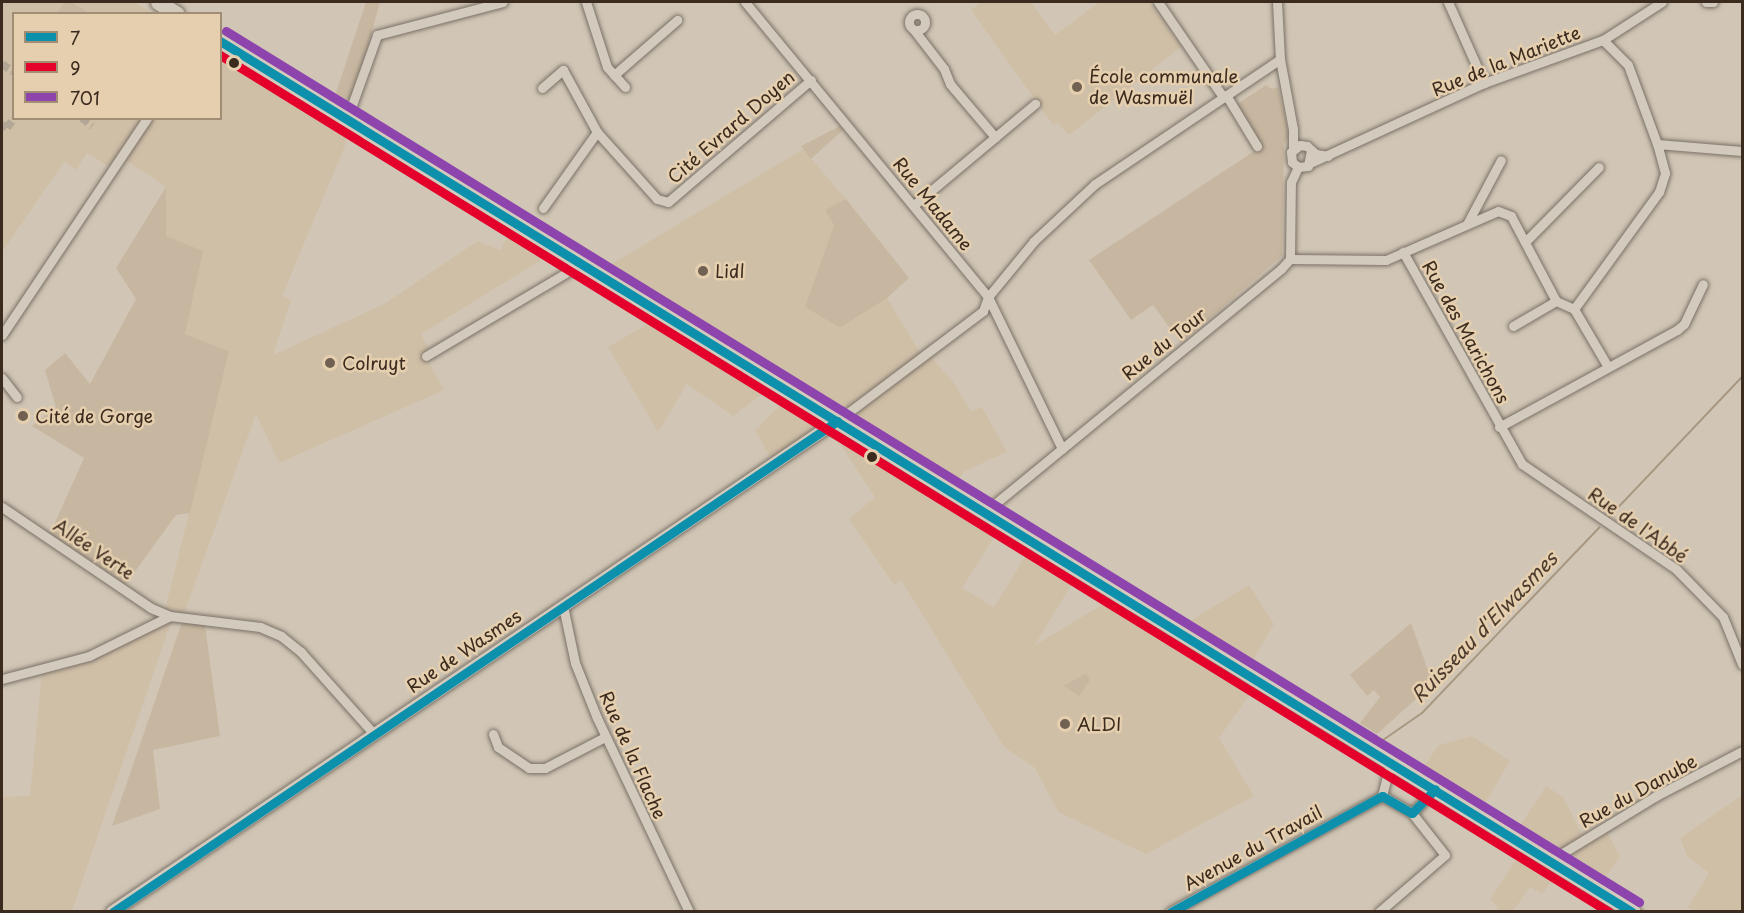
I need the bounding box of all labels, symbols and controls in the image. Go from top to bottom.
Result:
legend [12,12,222,120]
street label: Rue de la Mariette [1428,21,1584,101]
text: 7 [70,24,80,51]
text: 9 [70,54,81,81]
unlabelled marker [228,57,240,69]
street label: Cité Evrard Doyen [663,66,799,188]
place label: École communale de Wasmuël [1089,66,1239,109]
marker: École communale de Wasmuël [1070,80,1084,94]
text: 701 [70,84,100,111]
street label: Rue Madame [889,153,977,255]
street label: Rue des Marichons [1417,255,1515,409]
place label: Lidl [715,260,745,282]
marker: Lidl [696,264,710,278]
street label: Rue du Tour [1116,303,1212,385]
place label: Colruyt [342,352,406,374]
marker: Colruyt [323,356,337,370]
place label: Cité de Gorge [35,405,156,427]
marker: Cité de Gorge [16,409,30,423]
unlabelled marker [866,451,878,463]
street label: Rue de l'Abbé [1583,482,1693,568]
street label: Allée Verte [49,513,139,585]
water label: Ruisseau d'Elwasmes [1406,546,1562,708]
street label: Rue de Wasmes [401,604,527,698]
street label: Rue de la Flache [594,686,672,824]
place label: ALDI [1077,713,1122,735]
marker: ALDI [1058,717,1072,731]
street label: Rue du Danube [1574,749,1702,833]
street label: Avenue du Travail [1180,801,1326,895]

